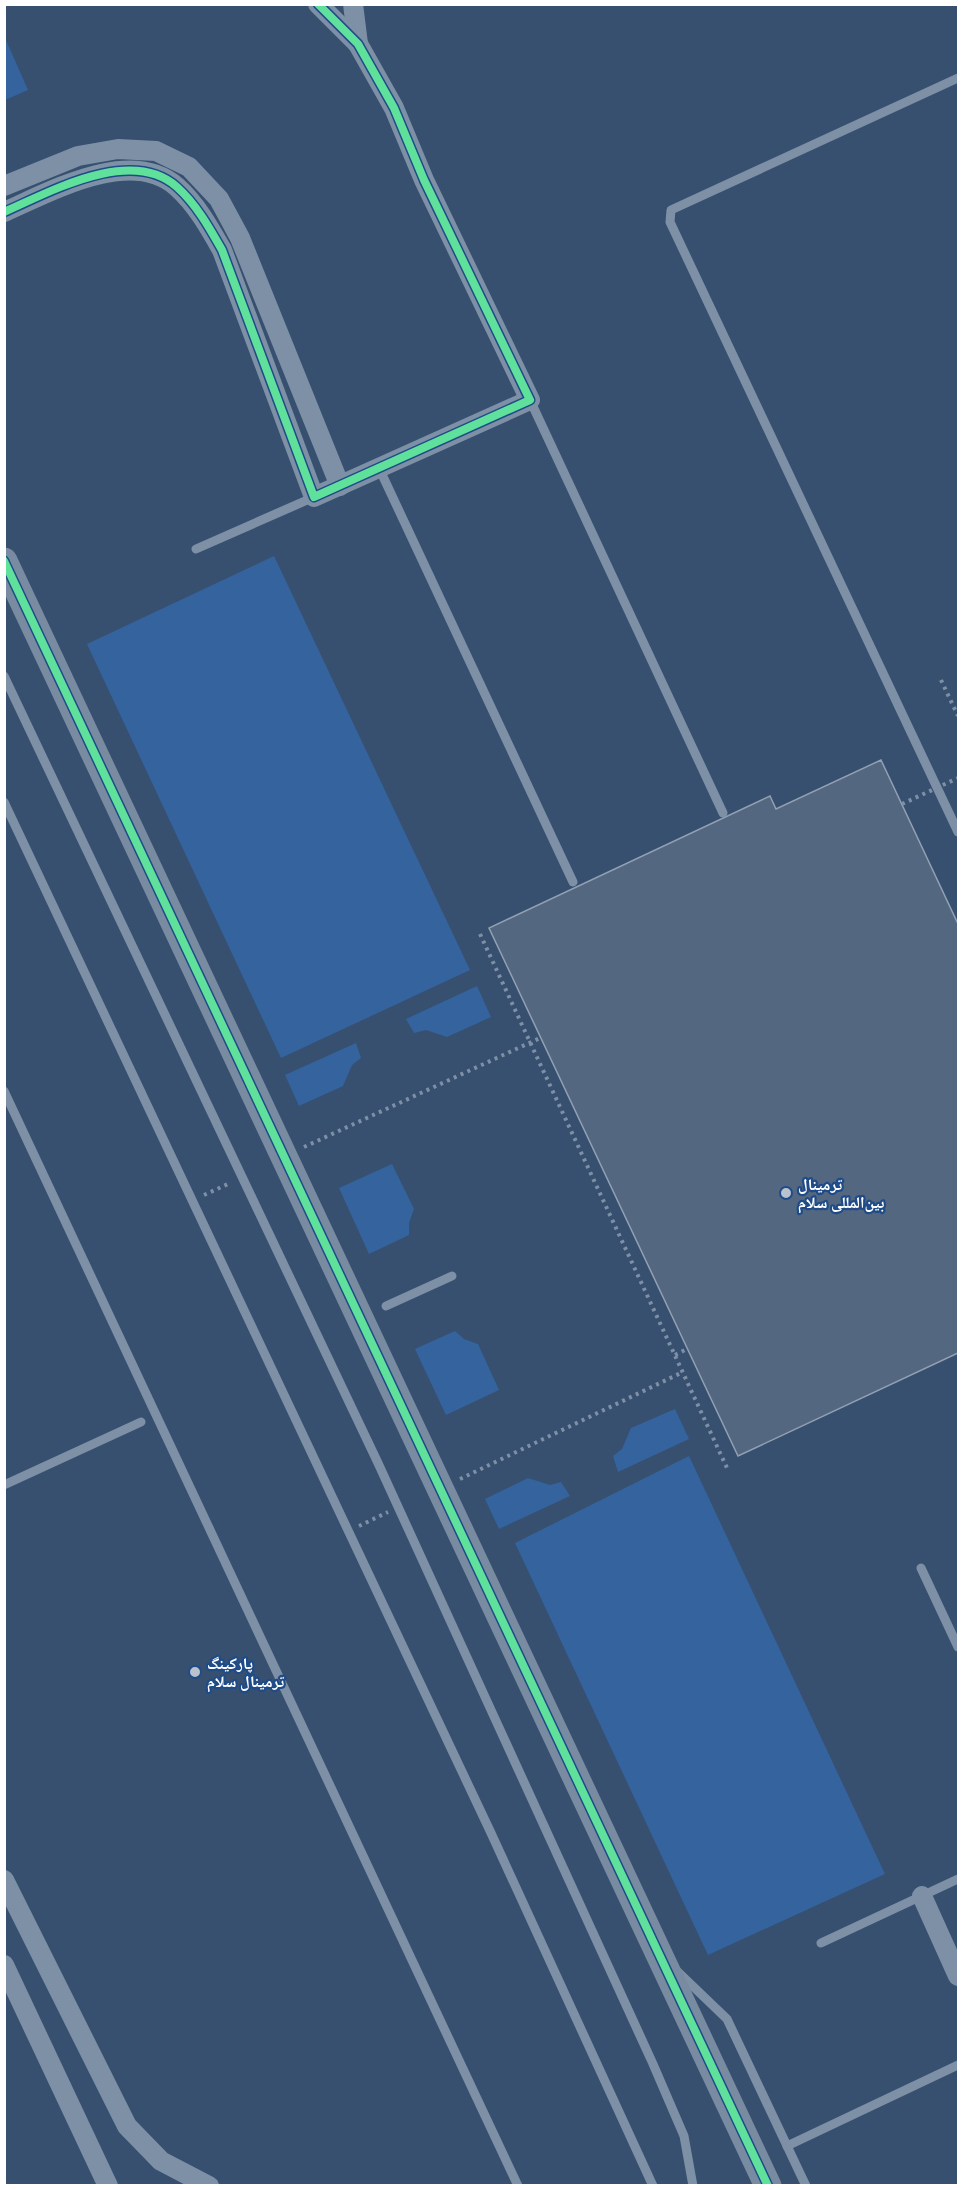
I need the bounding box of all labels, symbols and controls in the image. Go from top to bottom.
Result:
place label: ترمینال بین‌المللی سلام [798,1175,884,1214]
marker: ترمینال بین‌المللی سلام [779,1186,793,1200]
place label: پارکینگ ترمینال سلام [207,1654,285,1693]
marker: پارکینگ ترمینال سلام [188,1665,202,1679]

